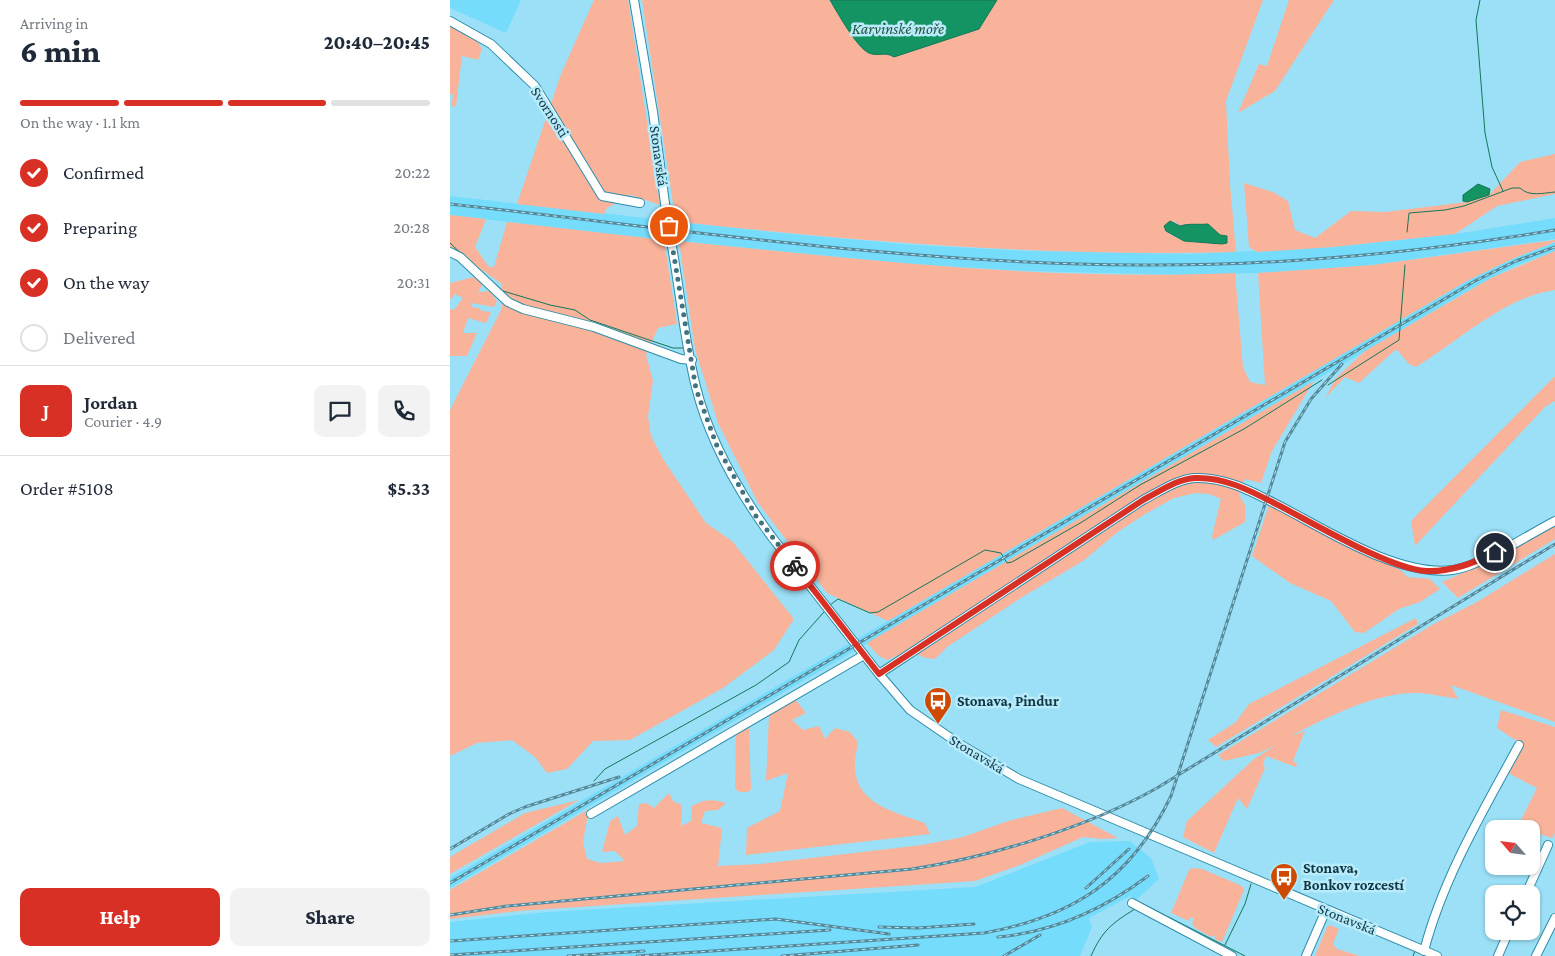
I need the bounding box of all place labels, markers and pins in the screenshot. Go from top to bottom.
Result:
pin [648,205,690,247]
pin [1474,531,1516,573]
bus stop icon: Stonava, Pindur [923,686,953,725]
place label: Stonava, Pindur [957,693,1059,709]
place label: Stonava, Bonkov rozcestí [1303,860,1405,893]
bus stop icon: Stonava, Bonkov rozcestí [1269,862,1299,901]

